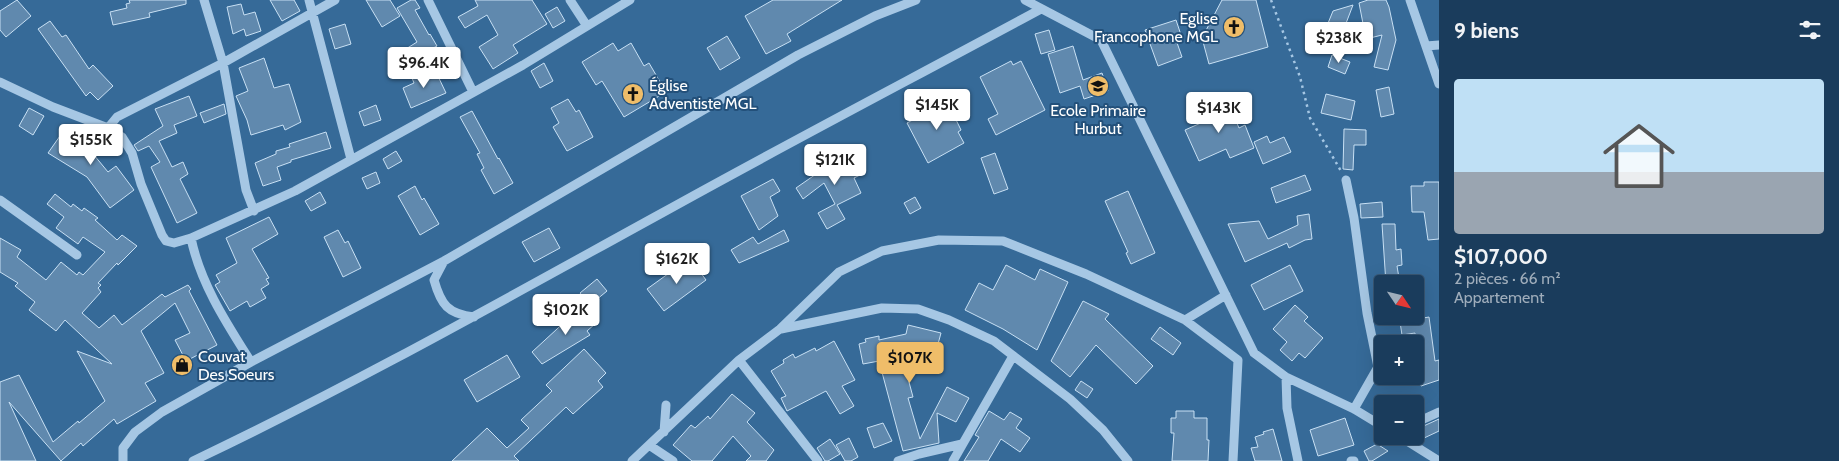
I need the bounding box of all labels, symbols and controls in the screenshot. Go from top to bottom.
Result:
place label: Eglise Francophone MGL [1094,9,1218,46]
church icon: Eglise Francophone MGL [1222,15,1246,39]
icon: filters [1796,16,1824,44]
text: 9 biens [1454,18,1519,43]
pin: $238K [1304,22,1374,64]
text: $238K [1316,28,1362,47]
pin: $96.4K [383,46,465,89]
text: $96.4K [399,53,449,72]
school or university icon: Ecole Primaire Hurbut [1086,74,1110,98]
place label: Église Adventiste MGL [649,76,757,113]
church icon: Église Adventiste MGL [621,82,645,106]
pin: $145K [902,88,972,131]
pin: $143K [1184,92,1254,134]
text: $145K [915,95,959,114]
text: $143K [1197,98,1241,117]
place label: Ecole Primaire Hurbut [1050,101,1146,138]
icon: home [1594,111,1684,201]
pin: $155K [56,124,126,166]
text: $155K [70,130,112,149]
pin: $121K [800,144,870,186]
text: $121K [815,150,855,169]
pin: $162K [642,242,712,285]
text: $107,000 [1454,244,1548,269]
text: $162K [656,249,698,268]
text: 2 pièces · 66 m² [1454,269,1561,288]
north arrow [1374,275,1424,325]
map controls [1374,275,1424,445]
text: Appartement [1454,288,1544,307]
pin: $102K [531,294,601,336]
text: $102K [544,300,588,319]
button: + [1374,335,1424,385]
pin: $107K [875,342,945,384]
place label: Couvat Des Soeurs [198,347,275,384]
text: $107K [888,348,932,367]
shop icon: Couvat Des Soeurs [170,353,194,377]
button: − [1374,395,1424,445]

